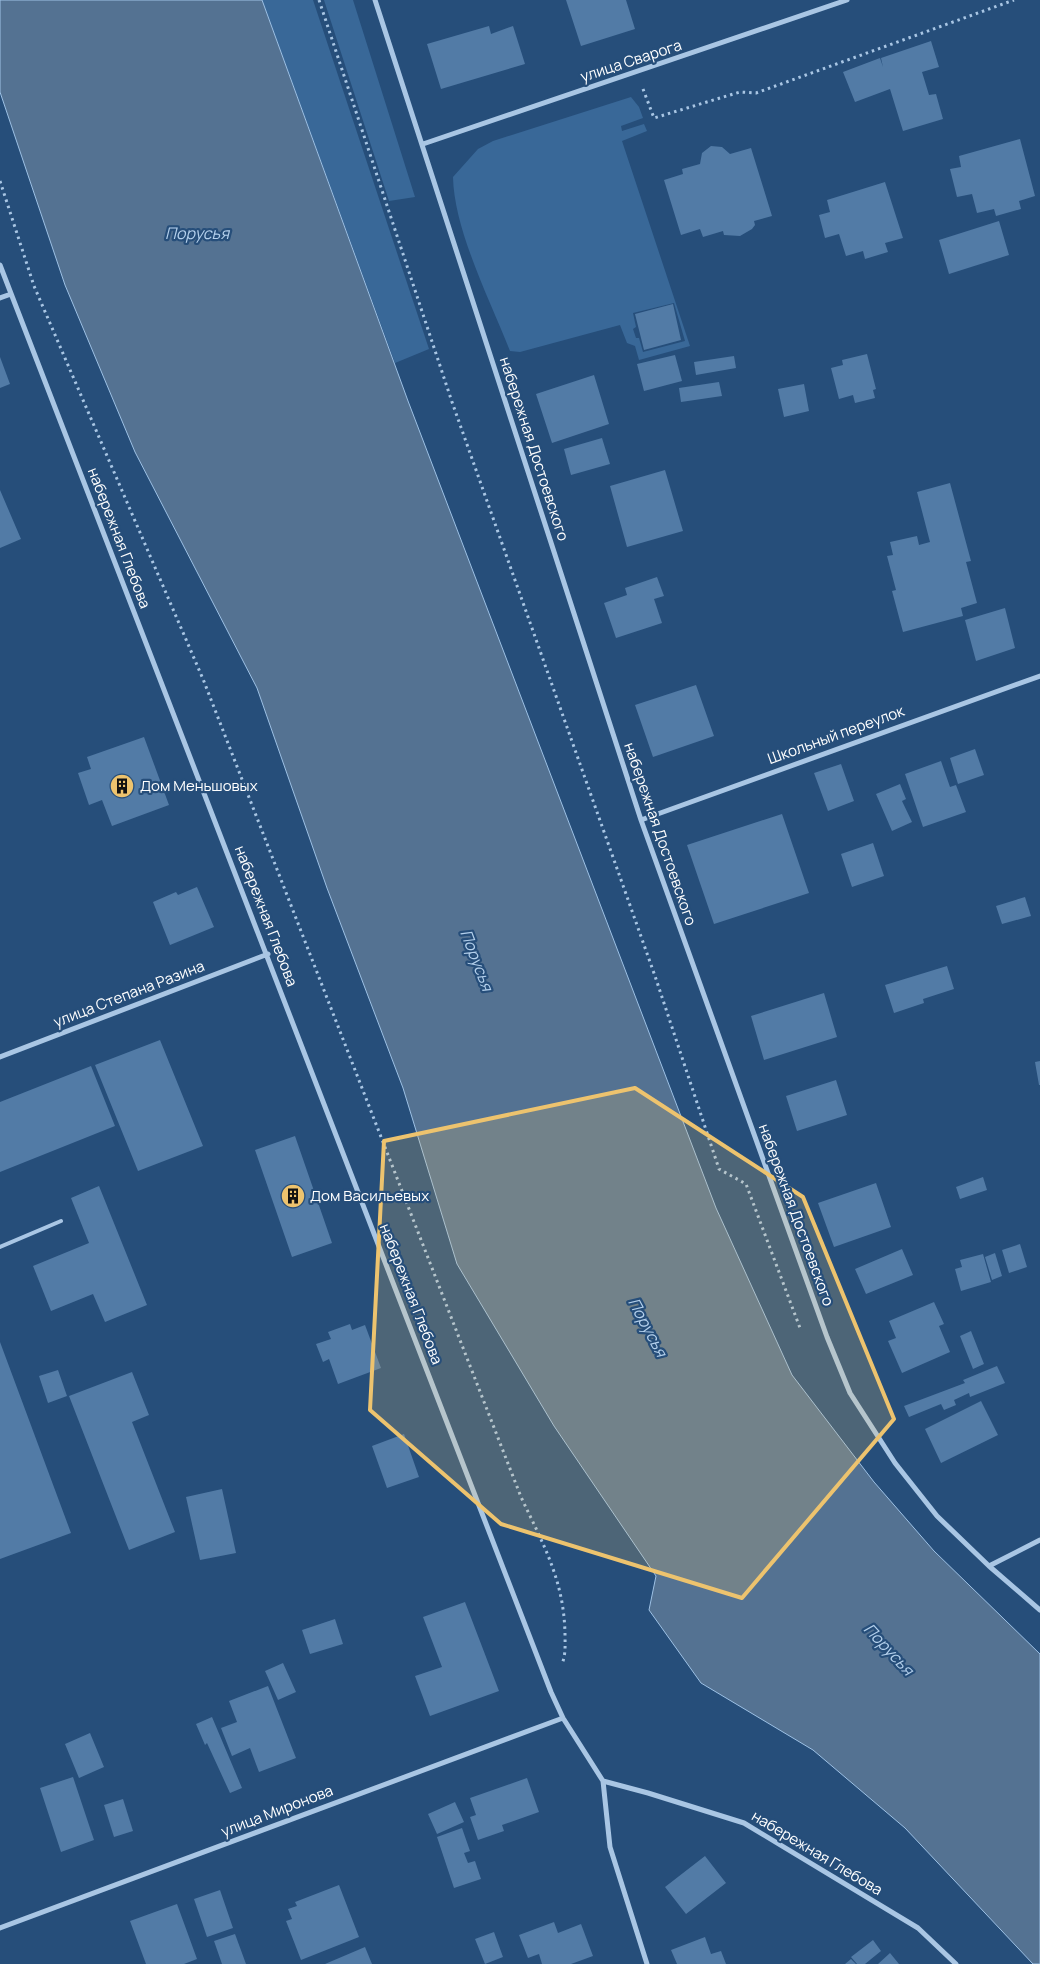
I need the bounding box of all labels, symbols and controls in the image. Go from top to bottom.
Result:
street label: улица Сварога [578,34,684,87]
water label: Порусья [165,222,230,244]
street label: набережная Достоевского [495,354,574,544]
street label: набережная Глебова [83,464,156,611]
street label: Школьный переулок [765,700,908,769]
street label: набережная Достоевского [619,739,702,928]
building icon: Дом Меньшовых [109,773,135,799]
place label: Дом Меньшовых [140,775,258,796]
street label: набережная Глебова [230,842,303,989]
water label: Порусья [455,926,499,995]
street label: улица Степана Разина [50,955,207,1032]
street label: набережная Достоевского [754,1121,839,1309]
building icon: Дом Васильевых [280,1183,306,1209]
place label: Дом Васильевых [310,1185,429,1206]
street label: набережная Глебова [375,1220,448,1367]
water label: Порусья [623,1294,673,1361]
water label: Порусья [859,1618,920,1681]
street label: улица Миронова [218,1780,336,1842]
street label: набережная Глебова [748,1805,887,1900]

